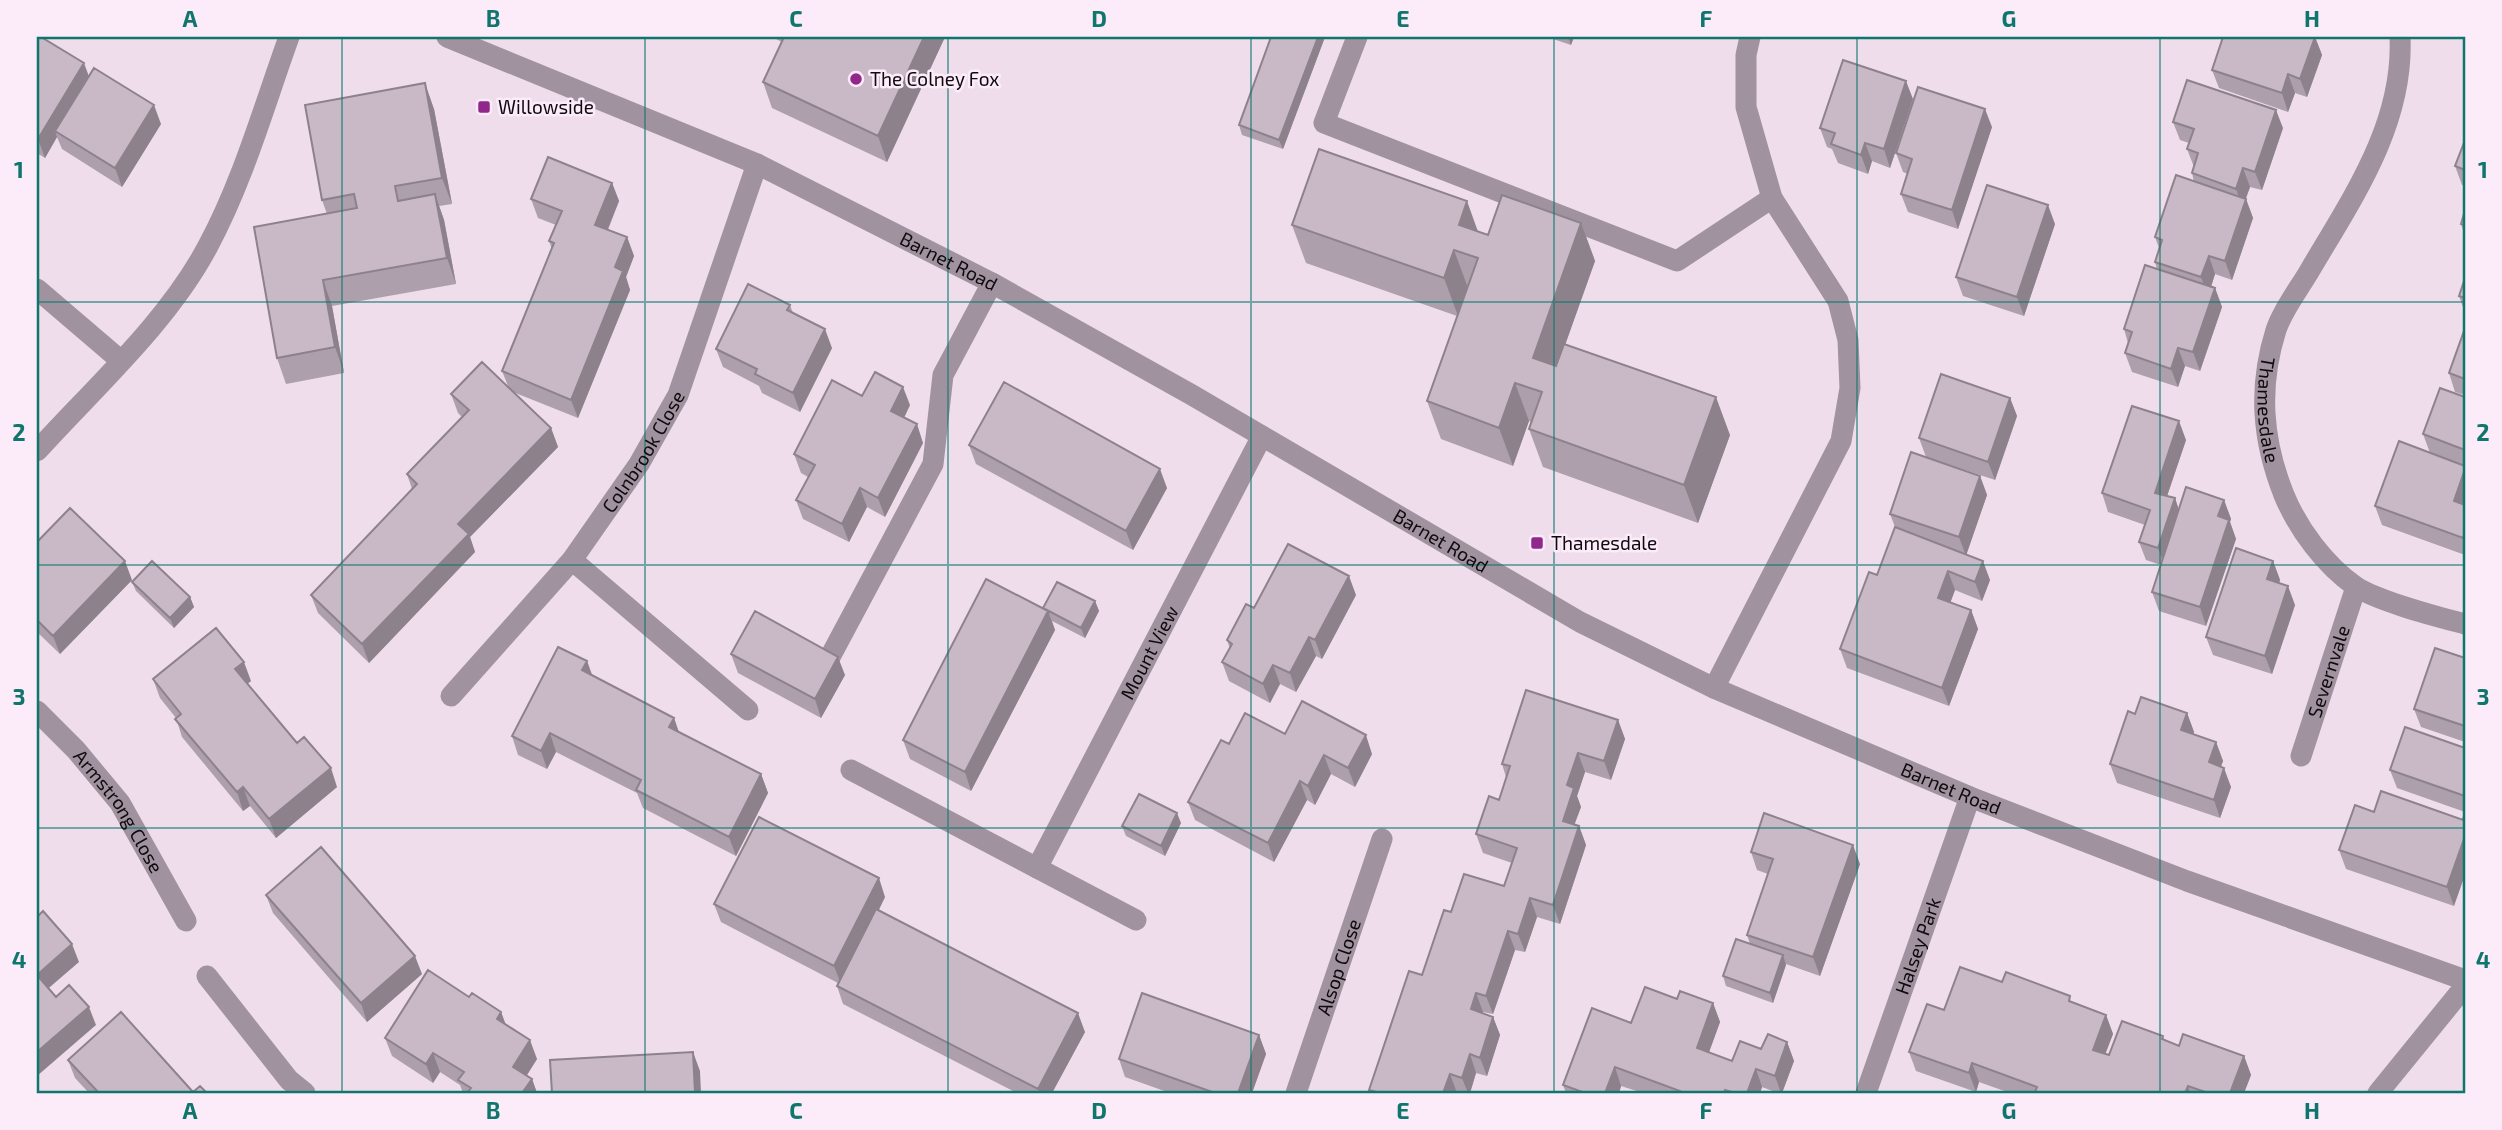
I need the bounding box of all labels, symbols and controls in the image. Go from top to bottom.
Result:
text: A [182,4,198,32]
text: B [486,4,500,32]
text: C [789,4,803,32]
text: D [1091,4,1107,32]
text: E [1396,4,1410,32]
text: F [1700,4,1713,32]
text: G [2002,4,2016,32]
text: H [2304,4,2320,32]
place label: The Colney Fox [870,67,999,90]
marker: The Colney Fox [848,71,864,87]
place label: Willowside [498,95,594,118]
marker: Willowside [476,99,492,115]
text: 1 [14,155,24,183]
text: 1 [2478,155,2488,183]
street label: Barnet Road [896,226,1002,295]
street label: Thamesdale [2254,355,2285,465]
street label: Colnbrook Close [597,386,689,517]
text: 2 [12,418,26,446]
text: 2 [2476,418,2490,446]
street label: Barnet Road [1389,503,1493,577]
place label: Thamesdale [1551,531,1657,554]
marker: Thamesdale [1529,535,1545,551]
street label: Mount View [1115,601,1183,703]
street label: Severnvale [2302,622,2354,720]
text: 3 [12,682,26,710]
text: 3 [2476,682,2490,710]
street label: Armstrong Close [69,744,169,877]
street label: Barnet Road [1898,757,2005,819]
street label: Halsey Park [1890,894,1945,997]
street label: Alsop Close [1311,916,1365,1018]
text: 4 [12,945,26,973]
text: 4 [2476,945,2490,973]
text: A [182,1096,198,1124]
text: B [486,1096,500,1124]
text: C [789,1096,803,1124]
text: D [1091,1096,1107,1124]
text: E [1396,1096,1410,1124]
text: F [1700,1096,1713,1124]
text: G [2002,1096,2016,1124]
text: H [2304,1096,2320,1124]

